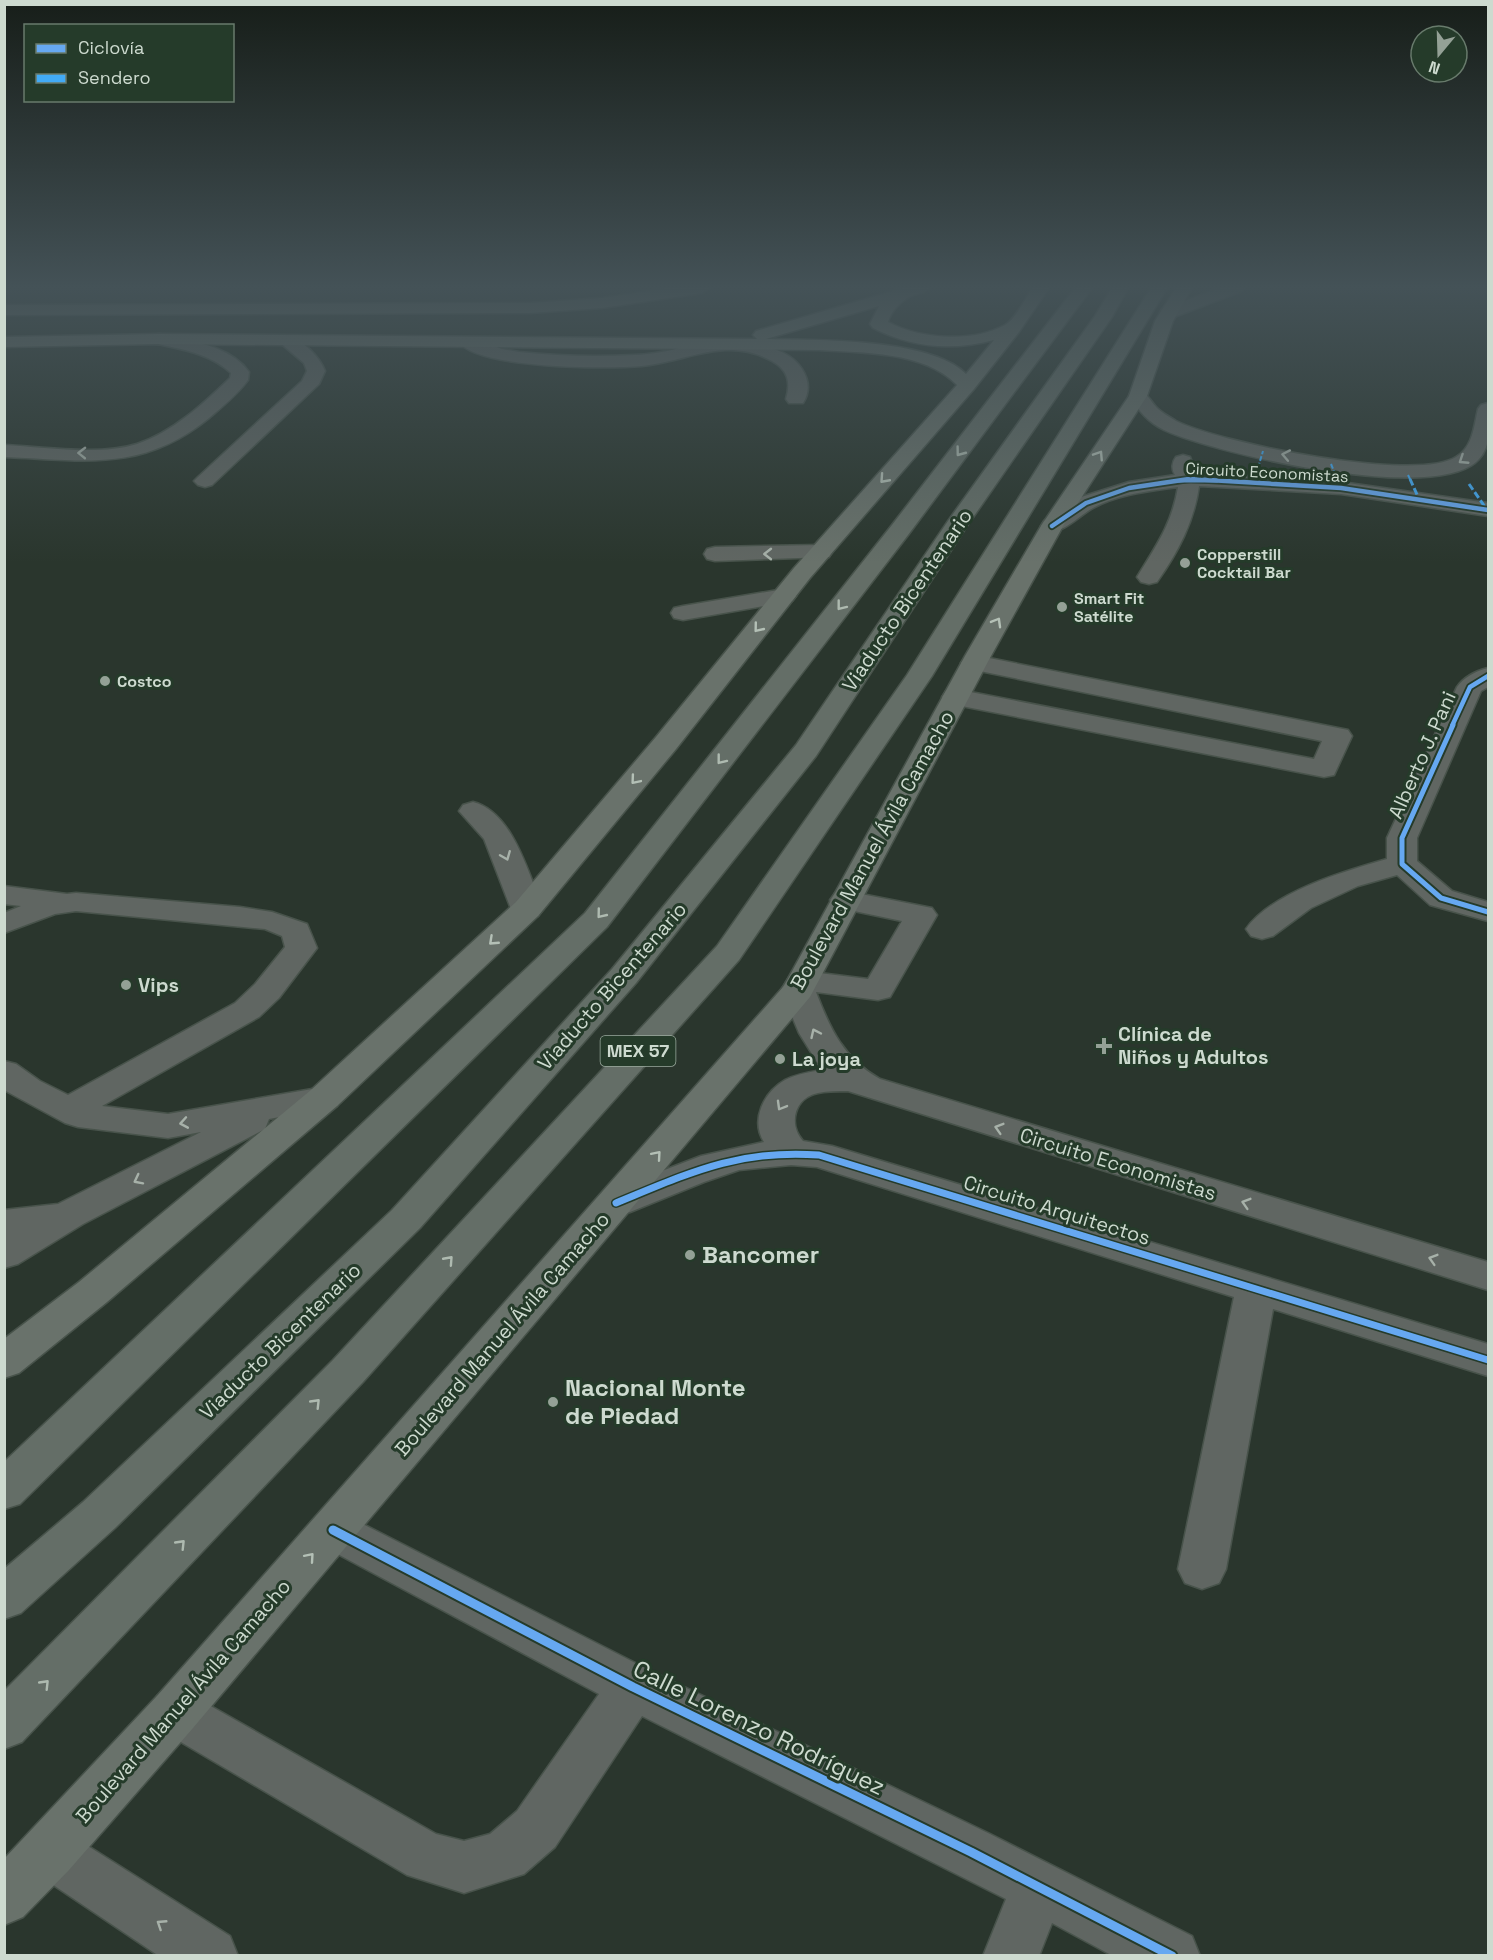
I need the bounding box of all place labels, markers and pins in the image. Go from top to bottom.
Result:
place label: Copperstill Cocktail Bar [1197,544,1291,583]
marker: Copperstill Cocktail Bar [1178,556,1192,570]
place label: Smart Fit Satélite [1074,588,1144,627]
marker: Smart Fit Satélite [1055,600,1069,614]
place label: Costco [117,671,172,692]
marker: Costco [98,674,112,688]
place label: Vips [138,972,179,998]
marker: Vips [119,978,133,992]
place label: Clínica de Niños y Adultos [1118,1021,1269,1070]
marker: Clínica de Niños y Adultos [1095,1037,1113,1055]
place label: La joya [792,1046,861,1072]
marker: La joya [773,1052,787,1066]
place label: Bancomer [702,1239,819,1270]
marker: Bancomer [683,1248,697,1262]
place label: Nacional Monte de Piedad [565,1372,746,1431]
marker: Nacional Monte de Piedad [546,1395,560,1409]

